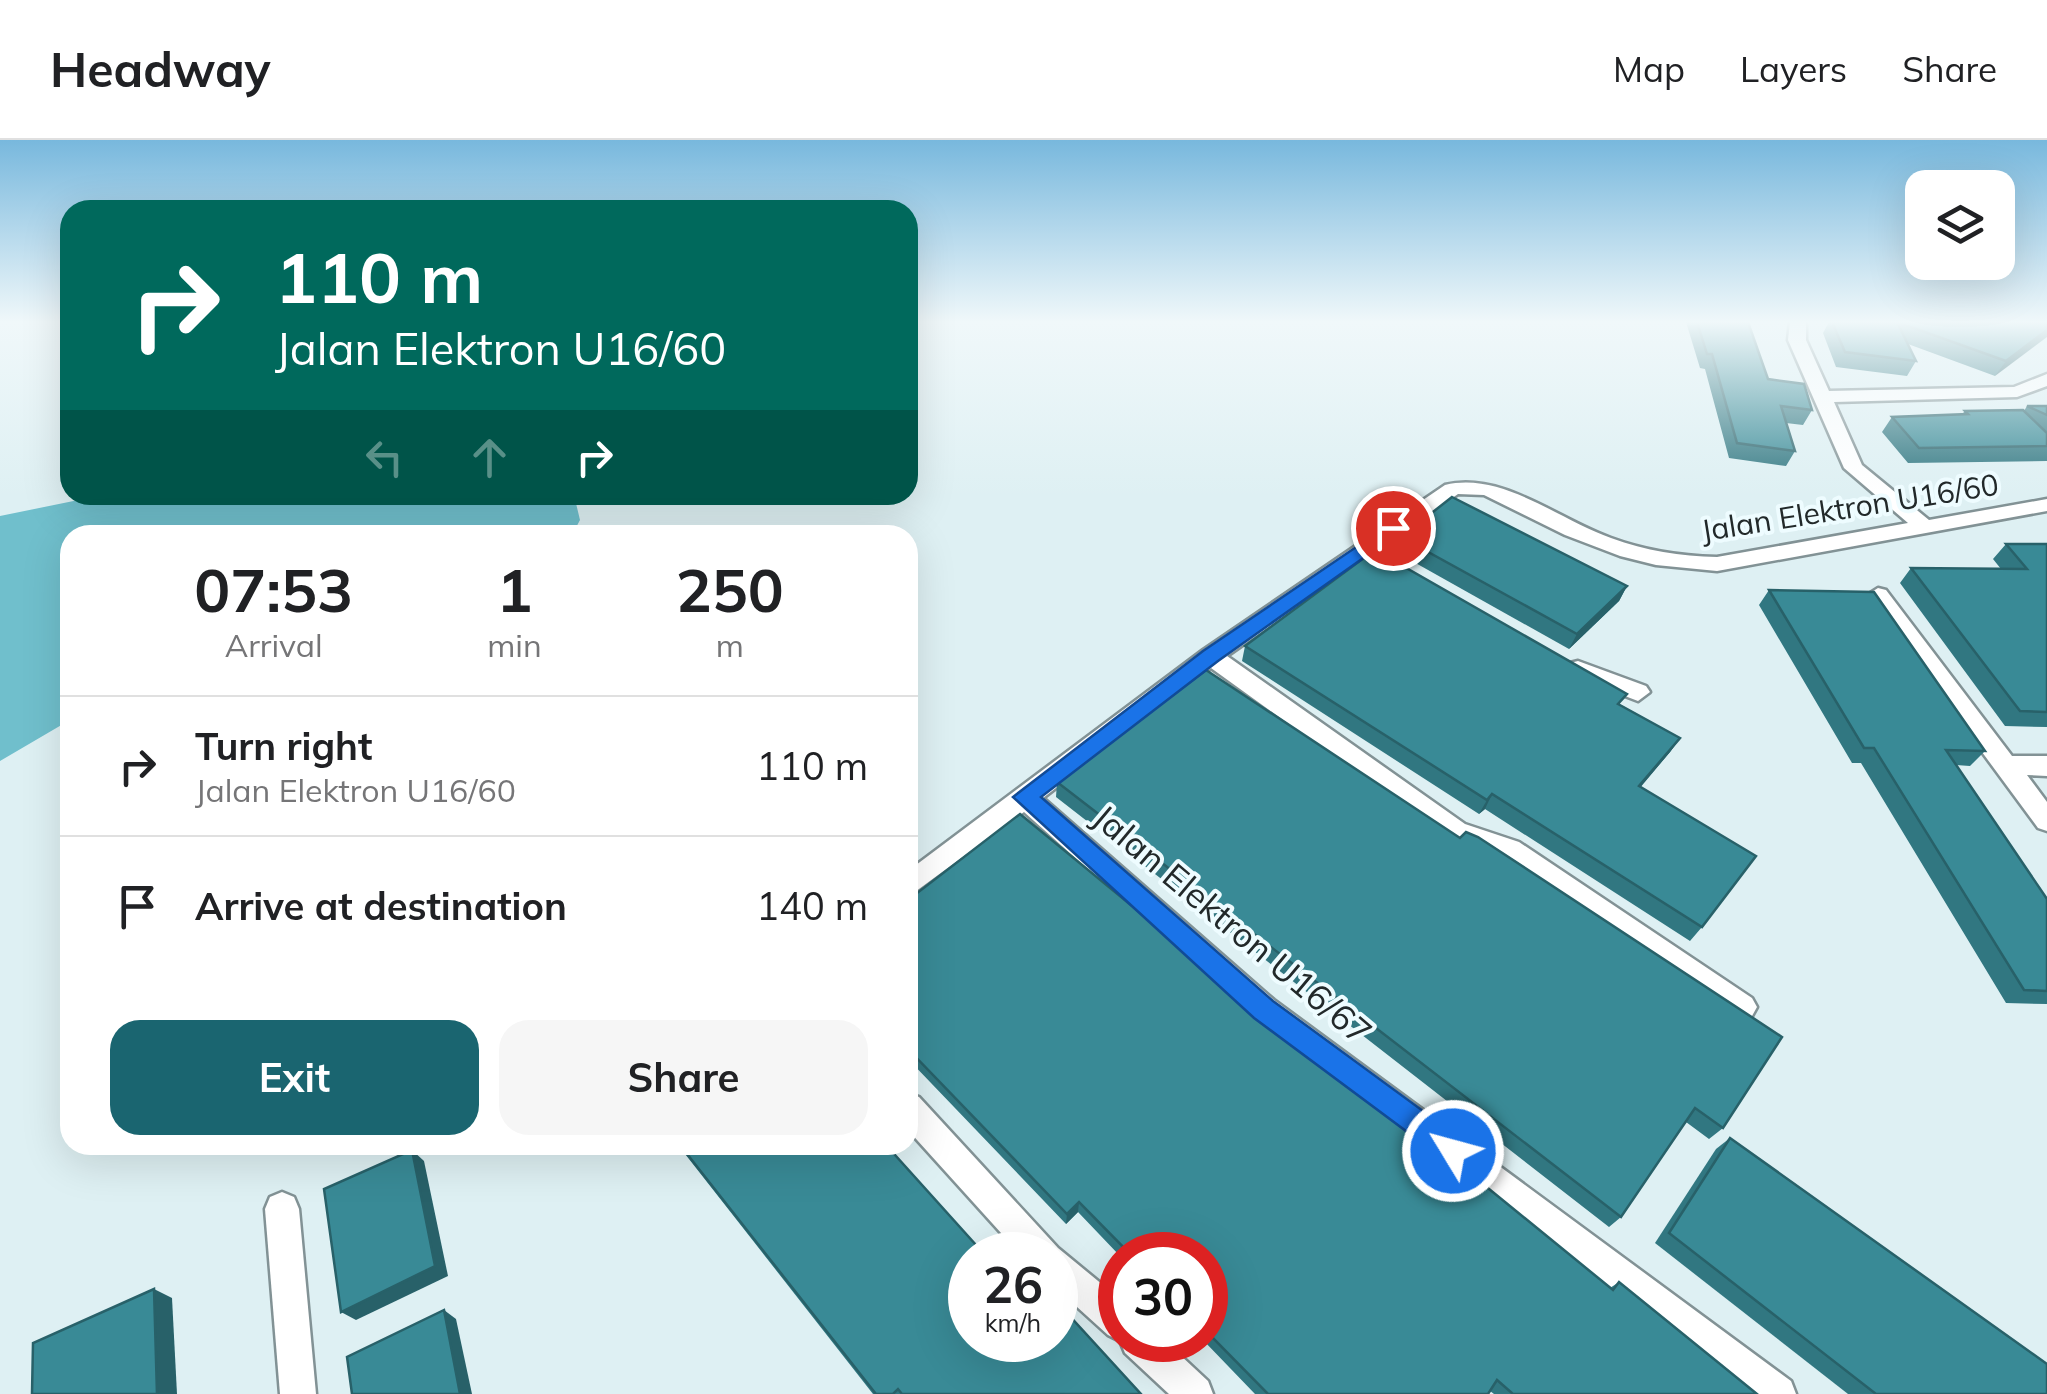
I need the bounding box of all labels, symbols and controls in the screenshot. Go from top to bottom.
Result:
text: Headway [50,39,270,99]
text: Map [1613,47,1685,91]
text: Layers [1740,47,1847,91]
text: Share [1902,47,1997,91]
map controls [1905,170,2015,280]
button: layers [1905,170,2015,280]
text: 110 m [275,233,483,321]
icon: right [110,240,240,370]
text: Jalan Elektron U16/60 [275,320,726,376]
icon: left [357,430,412,485]
icon: ahead [462,430,517,485]
icon: right [567,430,622,485]
street label: Jalan Elektron U16/60 [1698,465,2001,549]
pin [1351,486,1436,571]
icon: arrive [1366,501,1421,556]
text: 07:53 [194,552,353,627]
text: 1 [496,552,532,627]
text: 250 [676,552,784,627]
text: Arrival [225,625,323,665]
text: min [487,625,542,665]
text: m [716,625,744,665]
text: Turn right [195,722,372,770]
icon: right [110,739,165,794]
text: 110 m [756,742,868,790]
text: Jalan Elektron U16/60 [195,770,516,810]
street label: Jalan Elektron U16/67 [1084,795,1381,1054]
icon: arrive [110,879,165,934]
text: Arrive at destination [195,882,567,930]
text: 140 m [756,882,868,930]
button: Exit [110,1020,479,1135]
button: Share [499,1020,868,1135]
position arrow [1401,1099,1505,1203]
speed limit sign: 30 [1098,1232,1228,1362]
text: 26 [983,1253,1043,1316]
text: km/h [985,1307,1041,1338]

